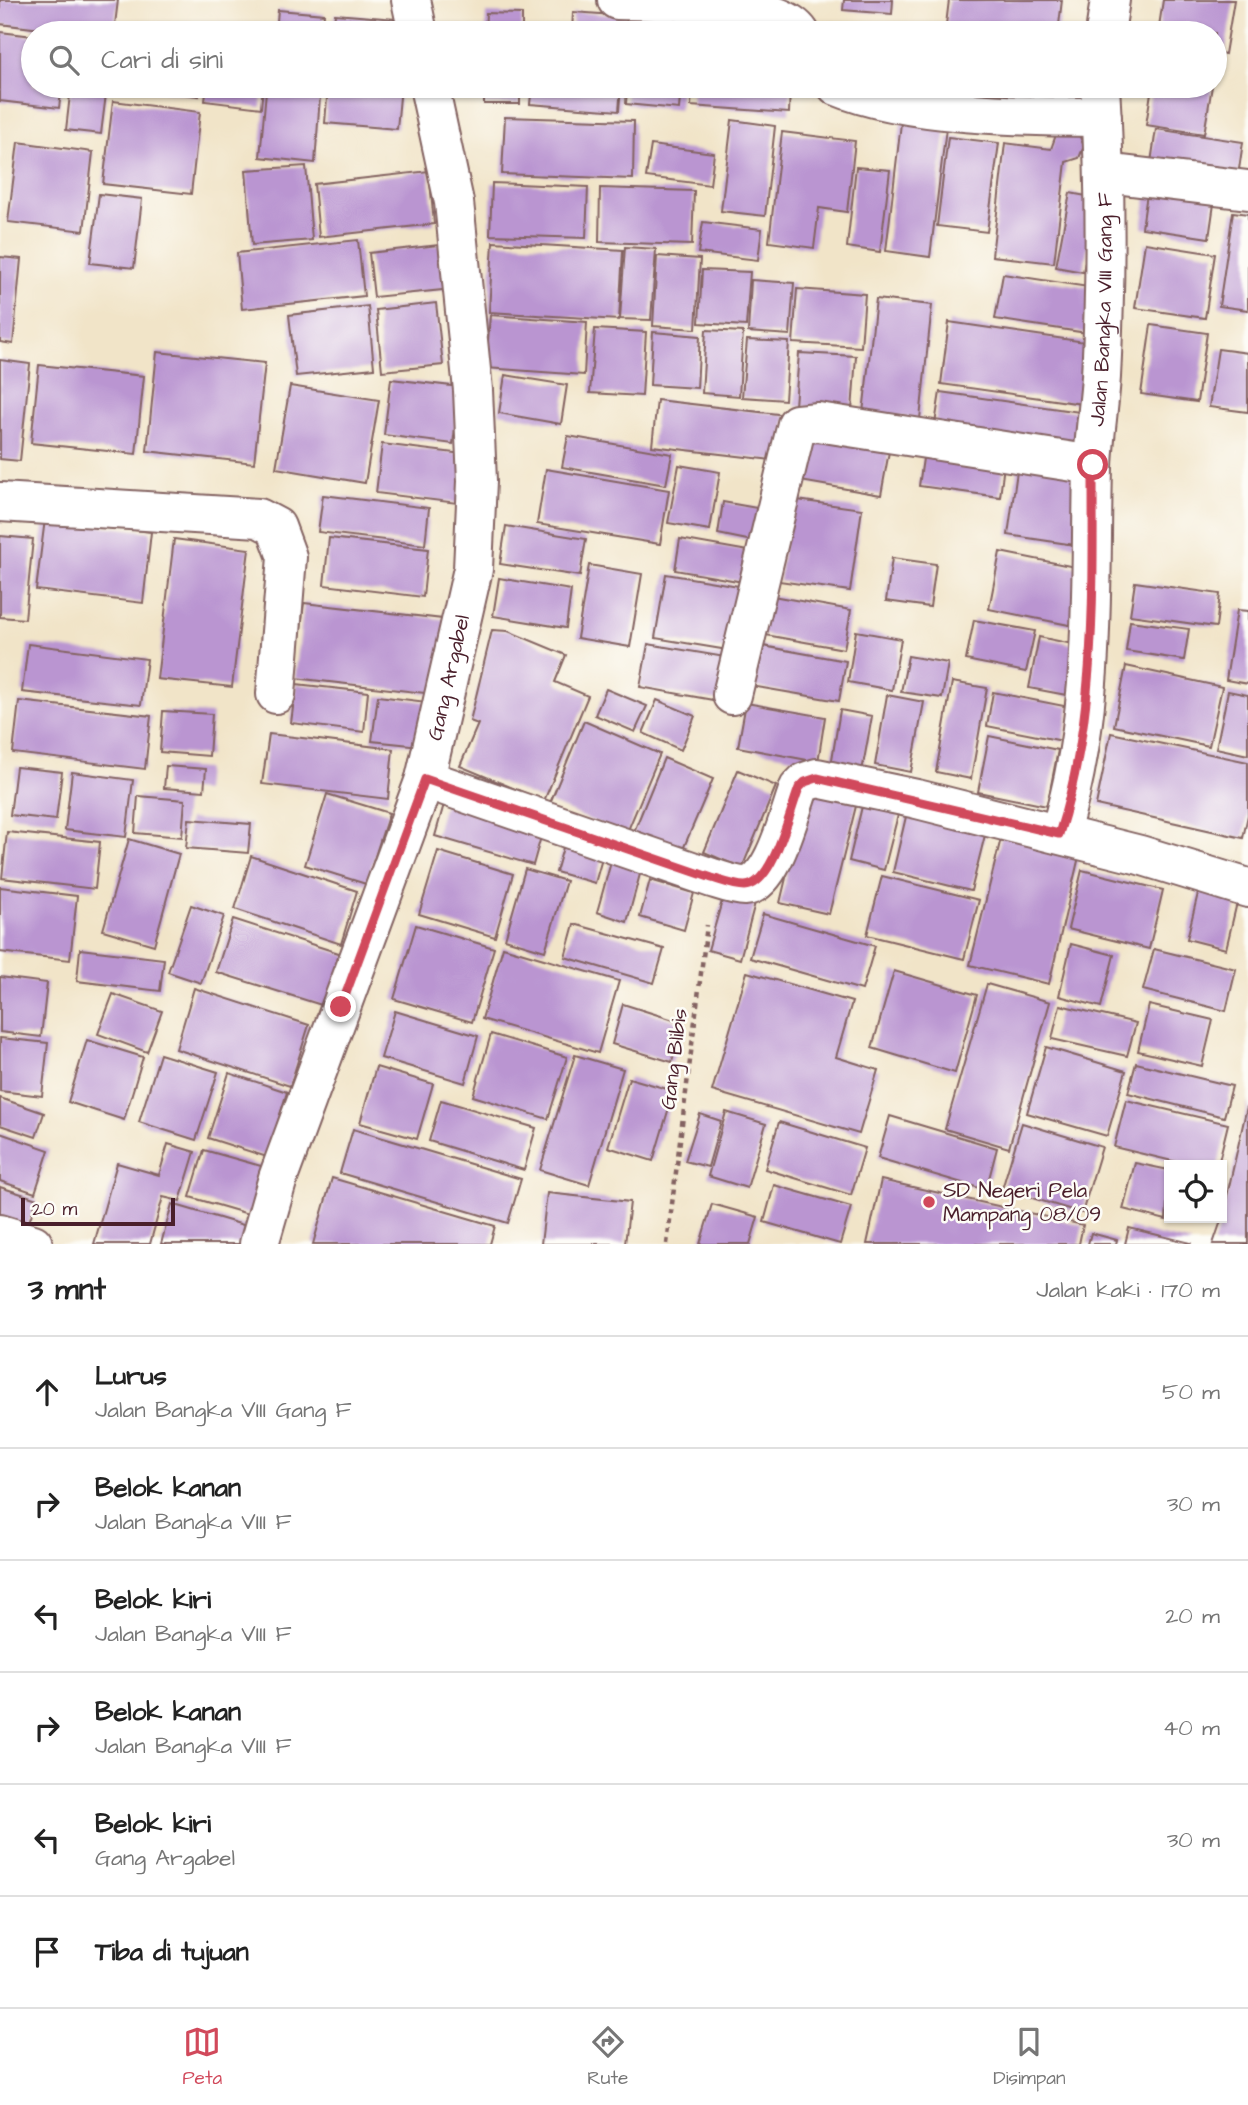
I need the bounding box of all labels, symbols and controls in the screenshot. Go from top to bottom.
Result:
search box [21,21,1227,98]
icon: search [45,41,83,79]
text: Cari di sini [101,42,223,78]
street label: Jalan Bangka VIII Gang F [1082,192,1121,428]
route start [1077,449,1108,480]
street label: Gang Argabel [420,612,477,743]
route end [325,991,356,1022]
street label: Gang Blibis [653,1007,697,1112]
map controls [1164,1160,1227,1223]
button: locate [1164,1160,1227,1223]
place label: SD Negeri Pela Mampang 08/09 [943,1176,1101,1231]
marker: SD Negeri Pela Mampang 08/09 [921,1194,937,1210]
scale bar [21,1195,175,1227]
text: 20 m [32,1196,77,1223]
text: 3 mnt [28,1269,106,1311]
text: Jalan kaki · 170 m [1036,1274,1220,1306]
text: Lurus [95,1358,167,1394]
icon: ahead [28,1373,66,1411]
text: 50 m [1162,1376,1220,1408]
text: Jalan Bangka VIII Gang F [95,1394,352,1426]
text: Belok kanan [95,1470,241,1506]
icon: right [28,1485,66,1523]
text: 30 m [1167,1488,1220,1520]
text: Jalan Bangka VIII F [95,1506,291,1538]
text: Belok kiri [95,1582,211,1618]
icon: left [28,1597,66,1635]
text: 20 m [1165,1600,1220,1632]
text: Jalan Bangka VIII F [95,1618,291,1650]
text: Belok kanan [95,1694,241,1730]
icon: right [28,1709,66,1747]
text: 40 m [1163,1712,1220,1744]
text: Jalan Bangka VIII F [95,1730,291,1762]
text: Belok kiri [95,1806,211,1842]
icon: left [28,1821,66,1859]
text: 30 m [1167,1824,1220,1856]
text: Gang Argabel [95,1842,235,1874]
icon: arrive [28,1933,66,1971]
text: Tiba di tujuan [95,1934,249,1970]
tab: Peta [182,2023,222,2092]
tab: Rute [587,2023,628,2092]
tab: Disimpan [993,2023,1066,2092]

